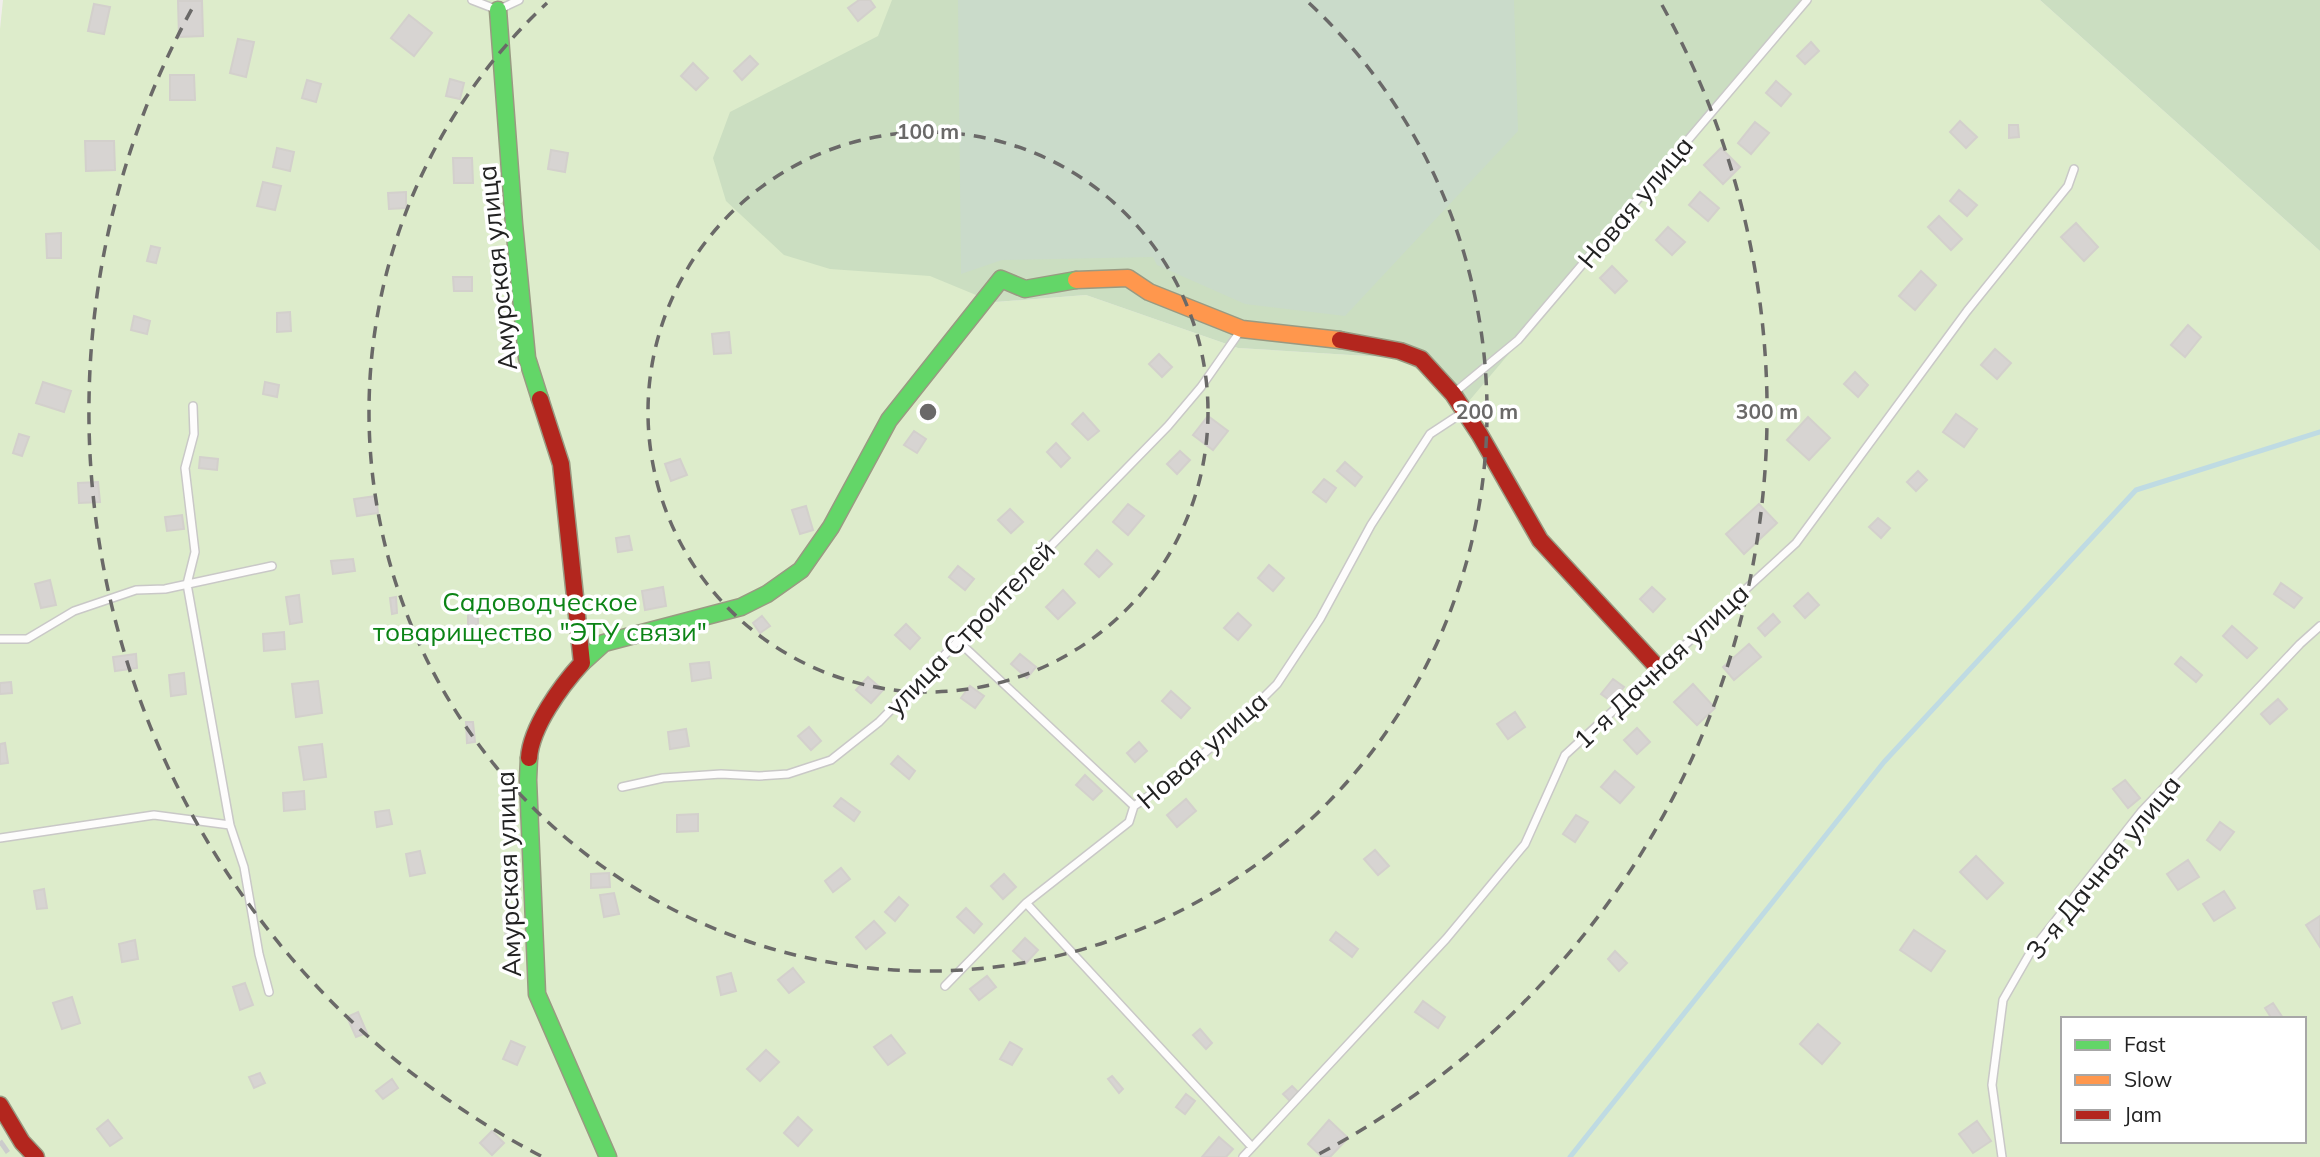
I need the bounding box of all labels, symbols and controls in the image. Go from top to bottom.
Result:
text: 100 m [897,118,959,144]
street label: Новая улица [1570,129,1700,275]
street label: Амурская улица [470,164,524,372]
text: 200 m [1456,398,1518,424]
text: 300 m [1736,398,1798,424]
centre of rings [916,400,940,424]
street label: улица Строителей [878,534,1062,722]
street label: 1-я Дачная улица [1567,576,1755,756]
park label: Садоводческое товарищество "ЭТУ связи" [373,585,707,648]
street label: Новая улица [1130,684,1274,816]
street label: 3-я Дачная улица [2019,768,2187,966]
street label: Амурская улица [488,770,528,978]
legend [2061,1017,2306,1143]
text: Fast [2124,1031,2166,1057]
text: Slow [2124,1066,2172,1092]
text: Jam [2124,1101,2162,1127]

